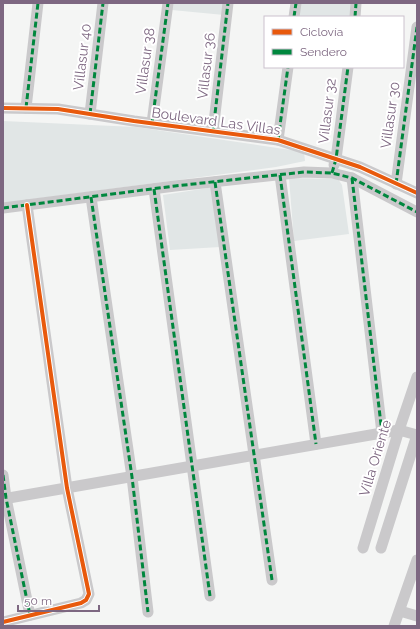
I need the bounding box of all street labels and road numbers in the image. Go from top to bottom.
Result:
street label: Villasur 40 [70,23,94,91]
street label: Villasur 38 [132,27,158,95]
street label: Villasur 36 [194,32,218,100]
street label: Villasur 32 [315,77,339,145]
street label: Villasur 30 [377,81,403,149]
street label: Boulevard Las Villas [151,104,282,138]
street label: Villa Oriente [356,418,394,498]

